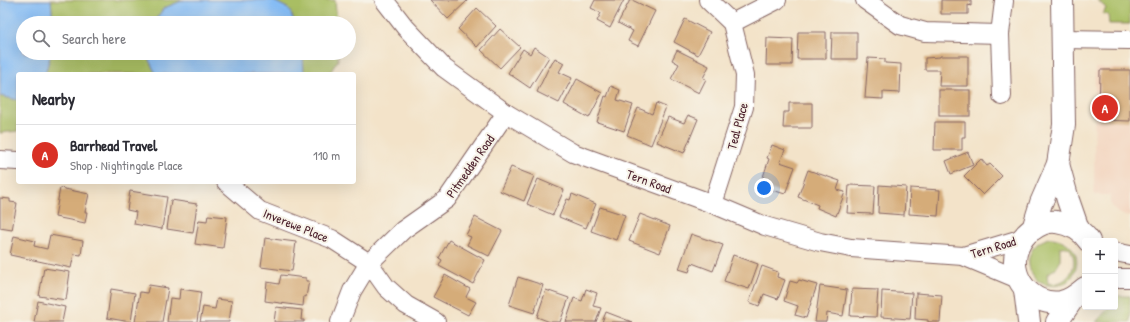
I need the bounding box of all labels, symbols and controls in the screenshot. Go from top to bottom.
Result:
search box [16,16,356,60]
icon: search [30,27,52,49]
text: Search here [62,28,126,49]
text: Nearby [32,87,75,110]
pin: A [1092,93,1118,123]
street label: Teal Place [722,101,752,151]
street label: Pitmedden Road [442,131,498,201]
text: Barrhead Travel [70,135,157,156]
text: A [42,146,48,164]
text: 110 m [313,146,340,164]
text: Shop · Nightingale Place [70,156,183,174]
street label: Tern Road [624,165,674,197]
your location [754,178,774,198]
street label: Inverewe Place [261,204,331,246]
street label: Tern Road [968,232,1018,262]
map controls [1082,238,1118,310]
button: + [1082,238,1118,274]
button: − [1082,274,1118,310]

